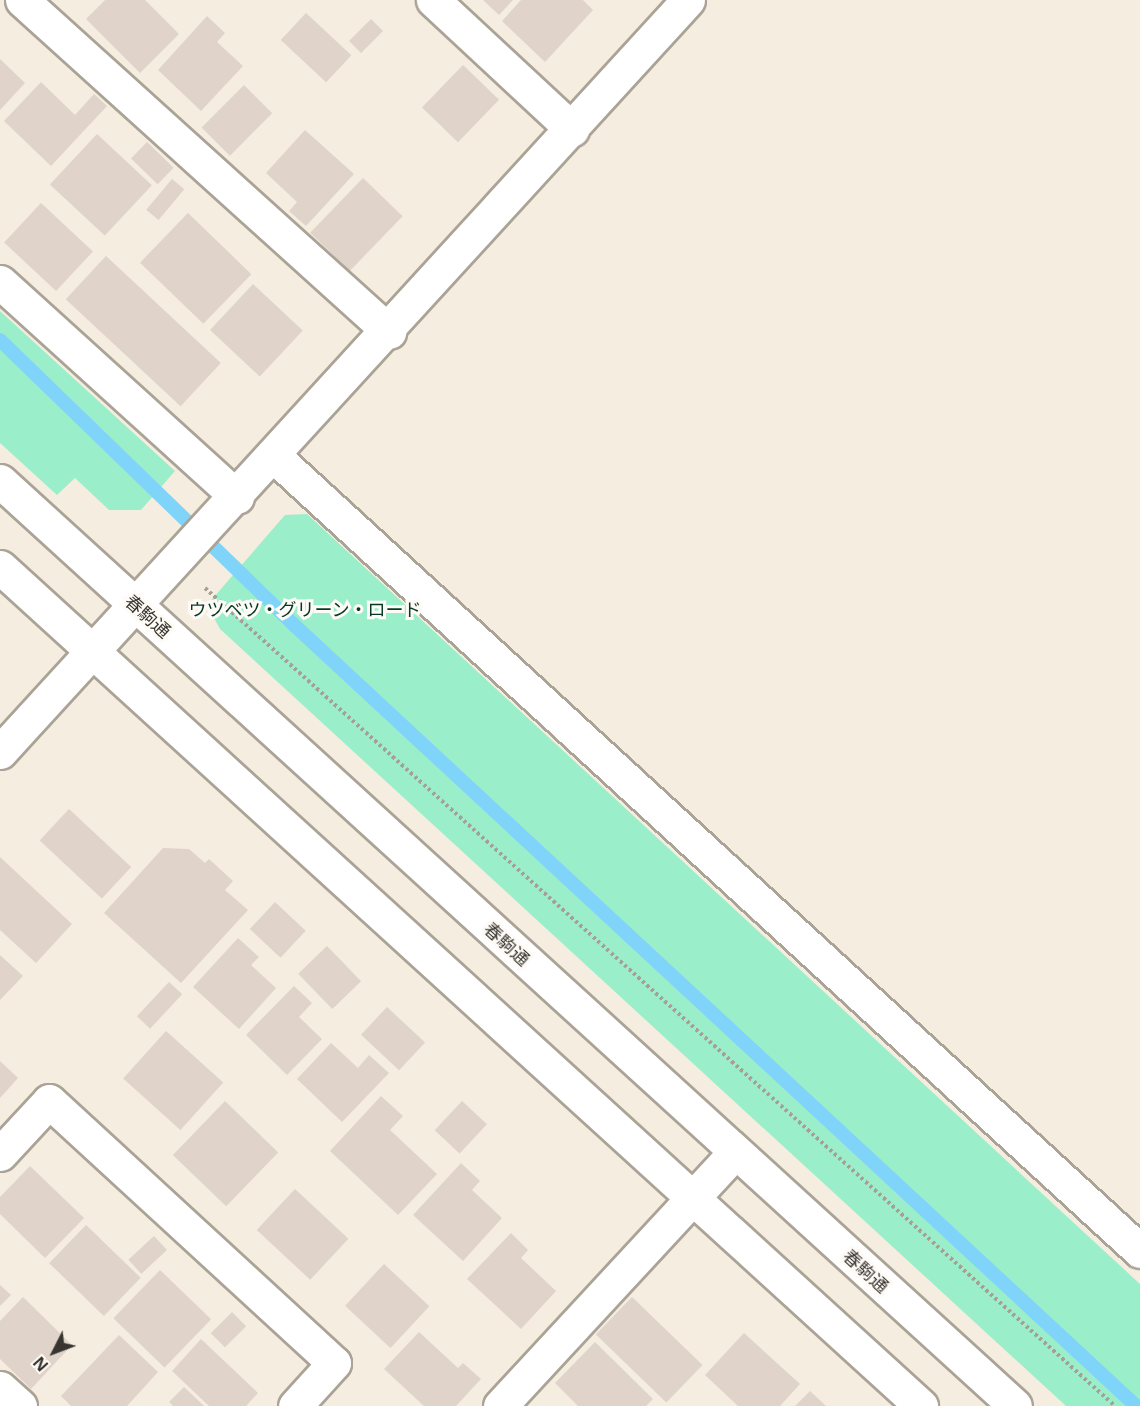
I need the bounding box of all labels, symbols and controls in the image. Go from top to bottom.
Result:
street label: 春駒通 [121,590,175,642]
park label: ウツベツ・グリーン・ロード [188,598,422,620]
street label: 春駒通 [480,918,534,970]
street label: 春駒通 [839,1245,893,1297]
north arrow [24,1322,84,1382]
text: N [28,1352,53,1376]

